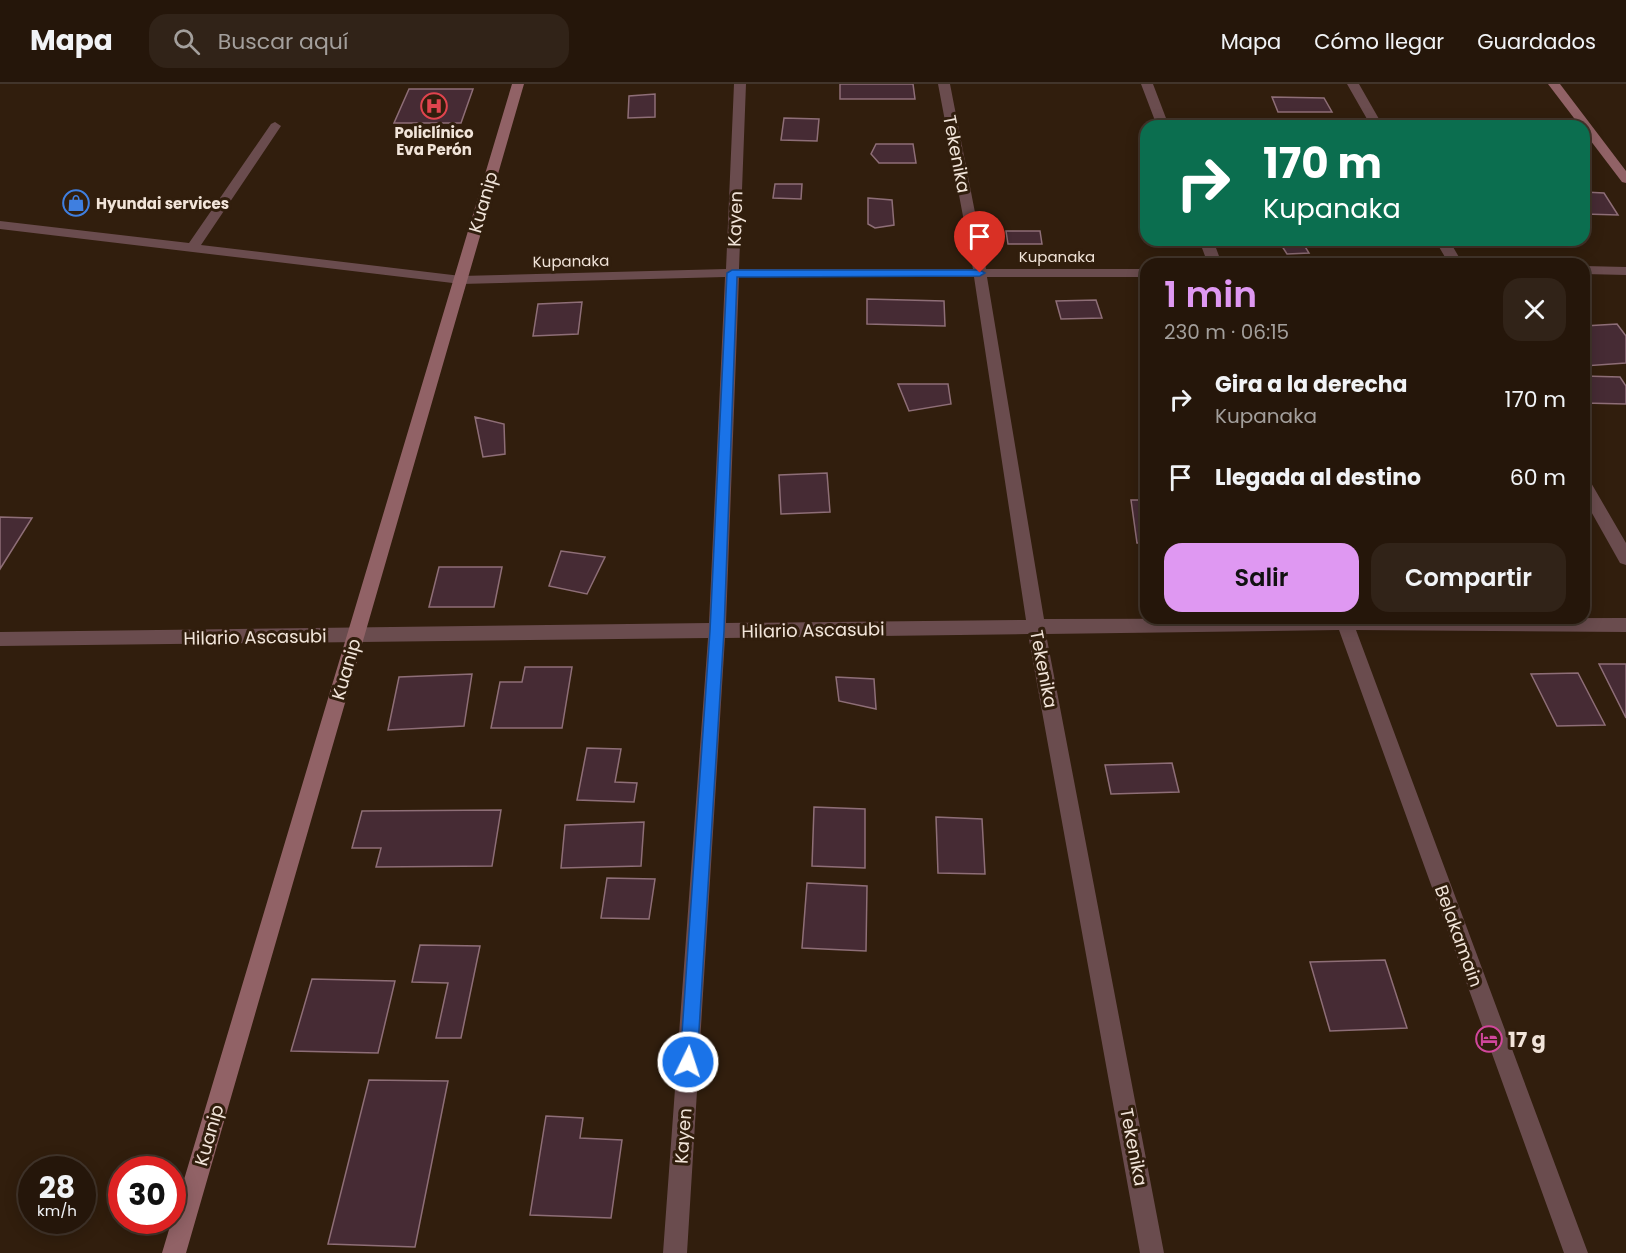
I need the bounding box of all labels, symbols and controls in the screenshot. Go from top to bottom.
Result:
search box [149,14,569,68]
text: Mapa [30,21,113,60]
icon: search [170,25,203,58]
text: Buscar aquí [218,26,348,57]
text: Mapa [1221,27,1281,56]
text: Cómo llegar [1314,27,1444,56]
text: Guardados [1477,27,1596,56]
hospital icon: Policlínico Eva Perón [419,91,449,121]
street label: Tekenika [937,113,977,195]
place label: Policlínico Eva Perón [394,122,474,160]
text: 170 m [1263,134,1382,193]
icon: right [1164,144,1242,222]
street label: Kuanip [462,168,504,236]
shop icon: Hyundai services [61,188,91,218]
text: Kupanaka [1263,190,1401,227]
street label: Kayen [722,191,748,247]
place label: Hyundai services [96,193,229,214]
pin [954,211,1005,273]
icon: arrive [963,220,996,253]
street label: Kupanaka [1019,246,1095,267]
street label: Kupanaka [533,250,609,272]
text: 1 min [1164,269,1257,320]
button: close [1503,278,1566,341]
text: 230 m · 06:15 [1164,318,1289,346]
text: Gira a la derecha [1215,369,1408,400]
icon: right [1164,383,1197,416]
text: 170 m [1505,384,1566,415]
text: Kupanaka [1215,402,1317,430]
icon: arrive [1164,461,1197,494]
text: Llegada al destino [1215,462,1421,493]
text: 60 m [1510,462,1566,493]
button: Salir [1164,543,1359,612]
button: Compartir [1371,543,1566,612]
street label: Hilario Ascasubi [741,616,885,644]
street label: Hilario Ascasubi [183,623,327,651]
street label: Tekenika [1024,628,1064,710]
street label: Kuanip [325,635,367,703]
street label: Belakamain [1429,882,1489,990]
hotel icon: 17 g [1474,1024,1504,1054]
place label: 17 g [1508,1025,1546,1054]
position arrow [656,1030,720,1094]
street label: Kuanip [188,1101,230,1169]
street label: Tekenika [1114,1106,1154,1188]
street label: Kayen [669,1107,697,1165]
speed limit sign: 30 [108,1156,186,1234]
text: 28 [39,1166,75,1209]
text: km/h [37,1200,77,1221]

